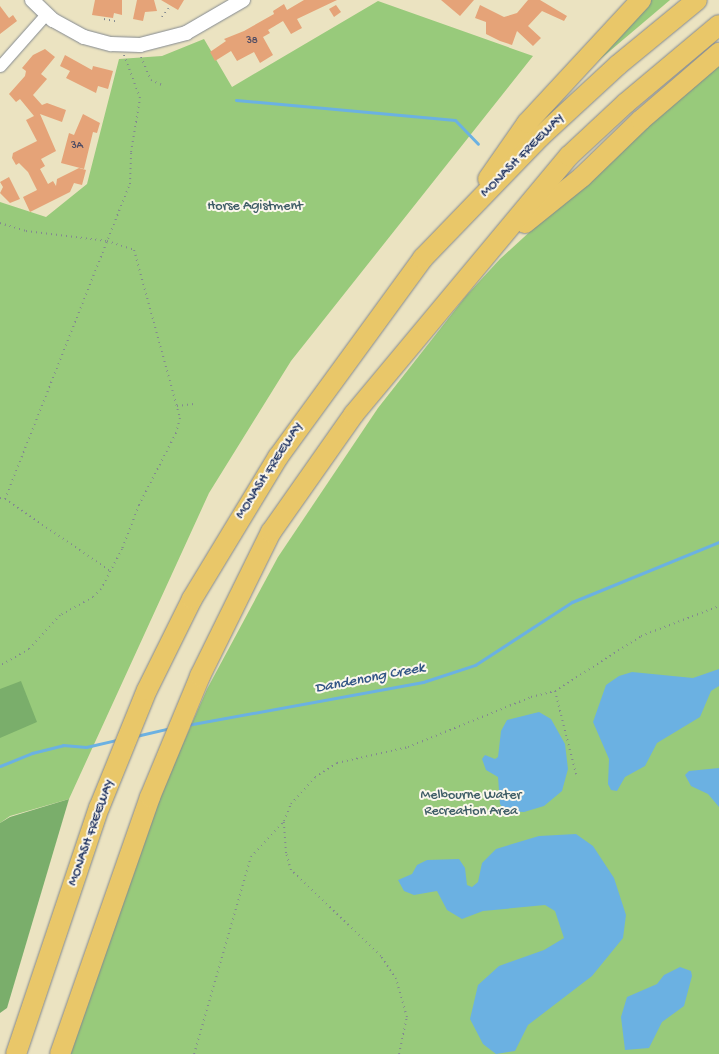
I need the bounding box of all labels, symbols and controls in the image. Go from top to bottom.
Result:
house number: 38 [246,34,258,48]
street label: MONASH FREEWAY [477,110,569,202]
house number: 3A [71,139,83,153]
park label: Horse Agistment [207,199,303,215]
street label: MONASH FREEWAY [232,419,308,523]
water label: Dandenong Creek [314,660,426,698]
street label: MONASH FREEWAY [65,778,119,888]
park label: Melbourne Water Recreation Area [421,788,521,820]

